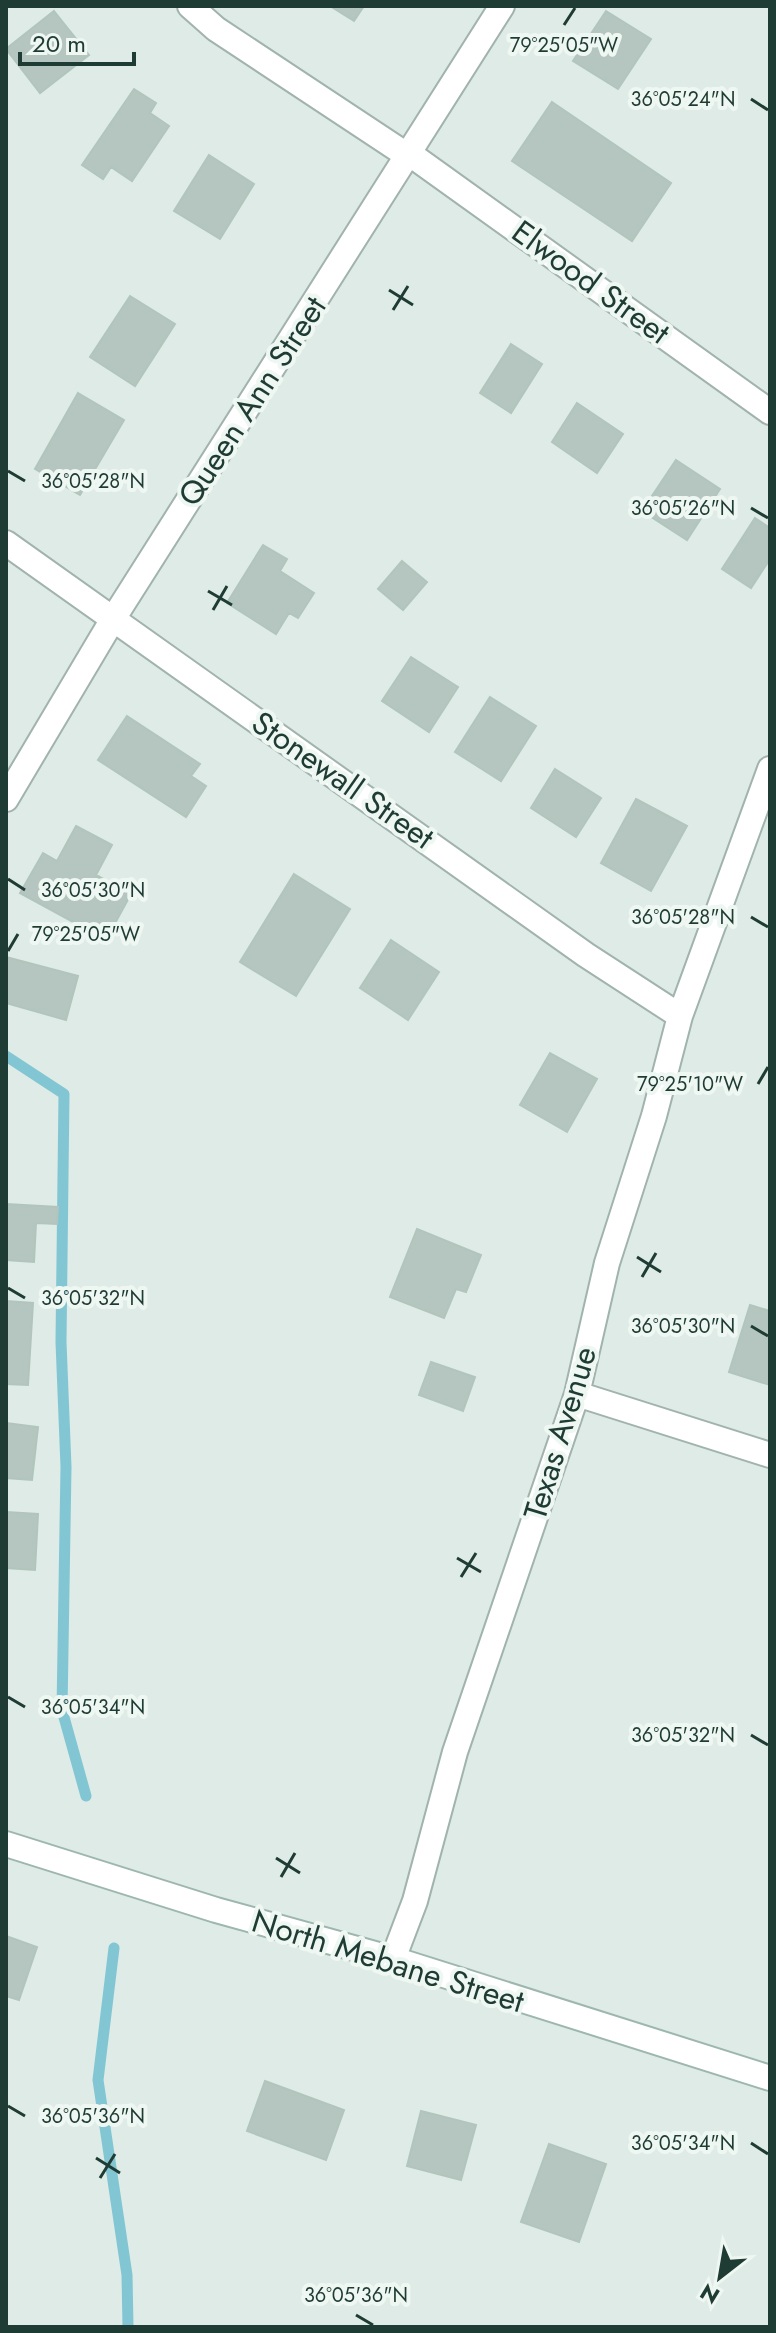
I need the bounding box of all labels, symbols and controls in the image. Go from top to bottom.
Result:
scale bar [20,16,134,66]
text: 20 m [32,26,86,61]
text: 79°25'05"W [510,31,618,60]
text: 36°05'24"N [631,85,735,114]
street label: Elwood Street [502,209,680,355]
street label: Queen Ann Street [167,287,337,515]
text: 36°05'28"N [41,467,145,496]
text: 36°05'26"N [631,494,735,523]
street label: Stonewall Street [242,700,444,860]
text: 36°05'30"N [41,876,145,905]
text: 36°05'28"N [631,903,735,932]
text: 79°25'05"W [32,920,140,949]
text: 79°25'10"W [637,1070,743,1099]
text: 36°05'32"N [41,1284,145,1313]
text: 36°05'30"N [631,1312,735,1341]
street label: Texas Avenue [512,1341,608,1525]
text: 36°05'34"N [41,1693,145,1722]
text: 36°05'32"N [631,1721,735,1750]
street label: North Mebane Street [246,1898,530,2024]
text: 36°05'36"N [41,2102,145,2131]
text: 36°05'34"N [631,2129,735,2158]
north arrow [680,2237,760,2317]
text: N [694,2276,725,2312]
text: 36°05'36"N [304,2281,408,2310]

